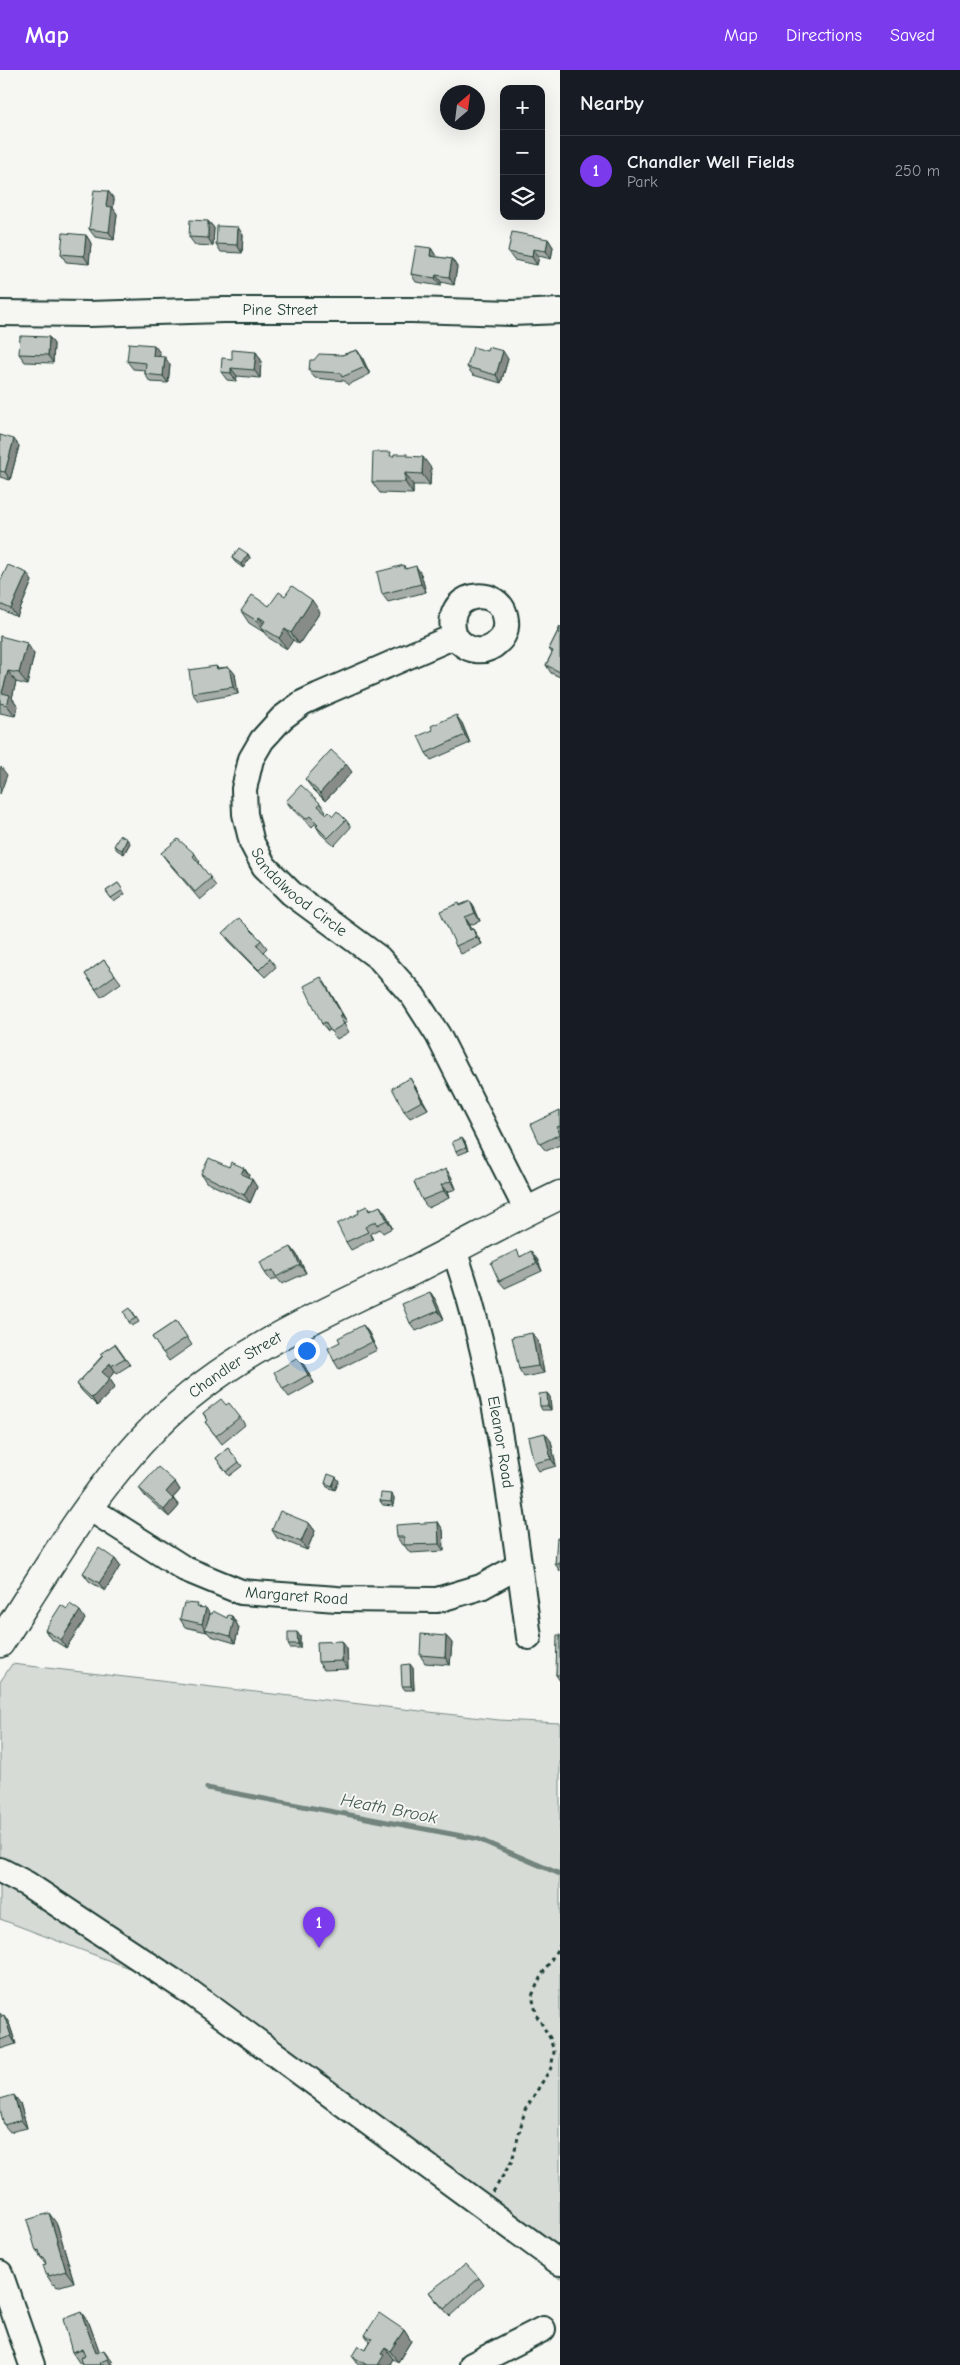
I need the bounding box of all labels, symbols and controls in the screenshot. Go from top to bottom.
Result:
text: Map [25,21,69,49]
text: Map [724,25,758,46]
text: Directions [786,25,862,46]
text: Saved [890,25,935,46]
north arrow [440,85,485,130]
map controls [500,85,545,220]
button: + [500,85,545,130]
text: Nearby [580,91,644,115]
button: − [500,130,545,175]
text: Chandler Well Fields [627,151,794,173]
text: 1 [593,162,599,180]
text: 250 m [895,162,940,180]
text: Park [627,173,658,191]
button: layers [500,175,545,220]
street label: Pine Street [242,301,318,319]
street label: Sandalwood Circle [247,845,351,940]
street label: Chandler Street [185,1328,285,1402]
your location [294,1338,320,1364]
street label: Eleanor Road [484,1395,517,1489]
street label: Margaret Road [245,1583,348,1608]
water label: Heath Brook [339,1789,439,1829]
pin: 1 [303,1907,335,1948]

